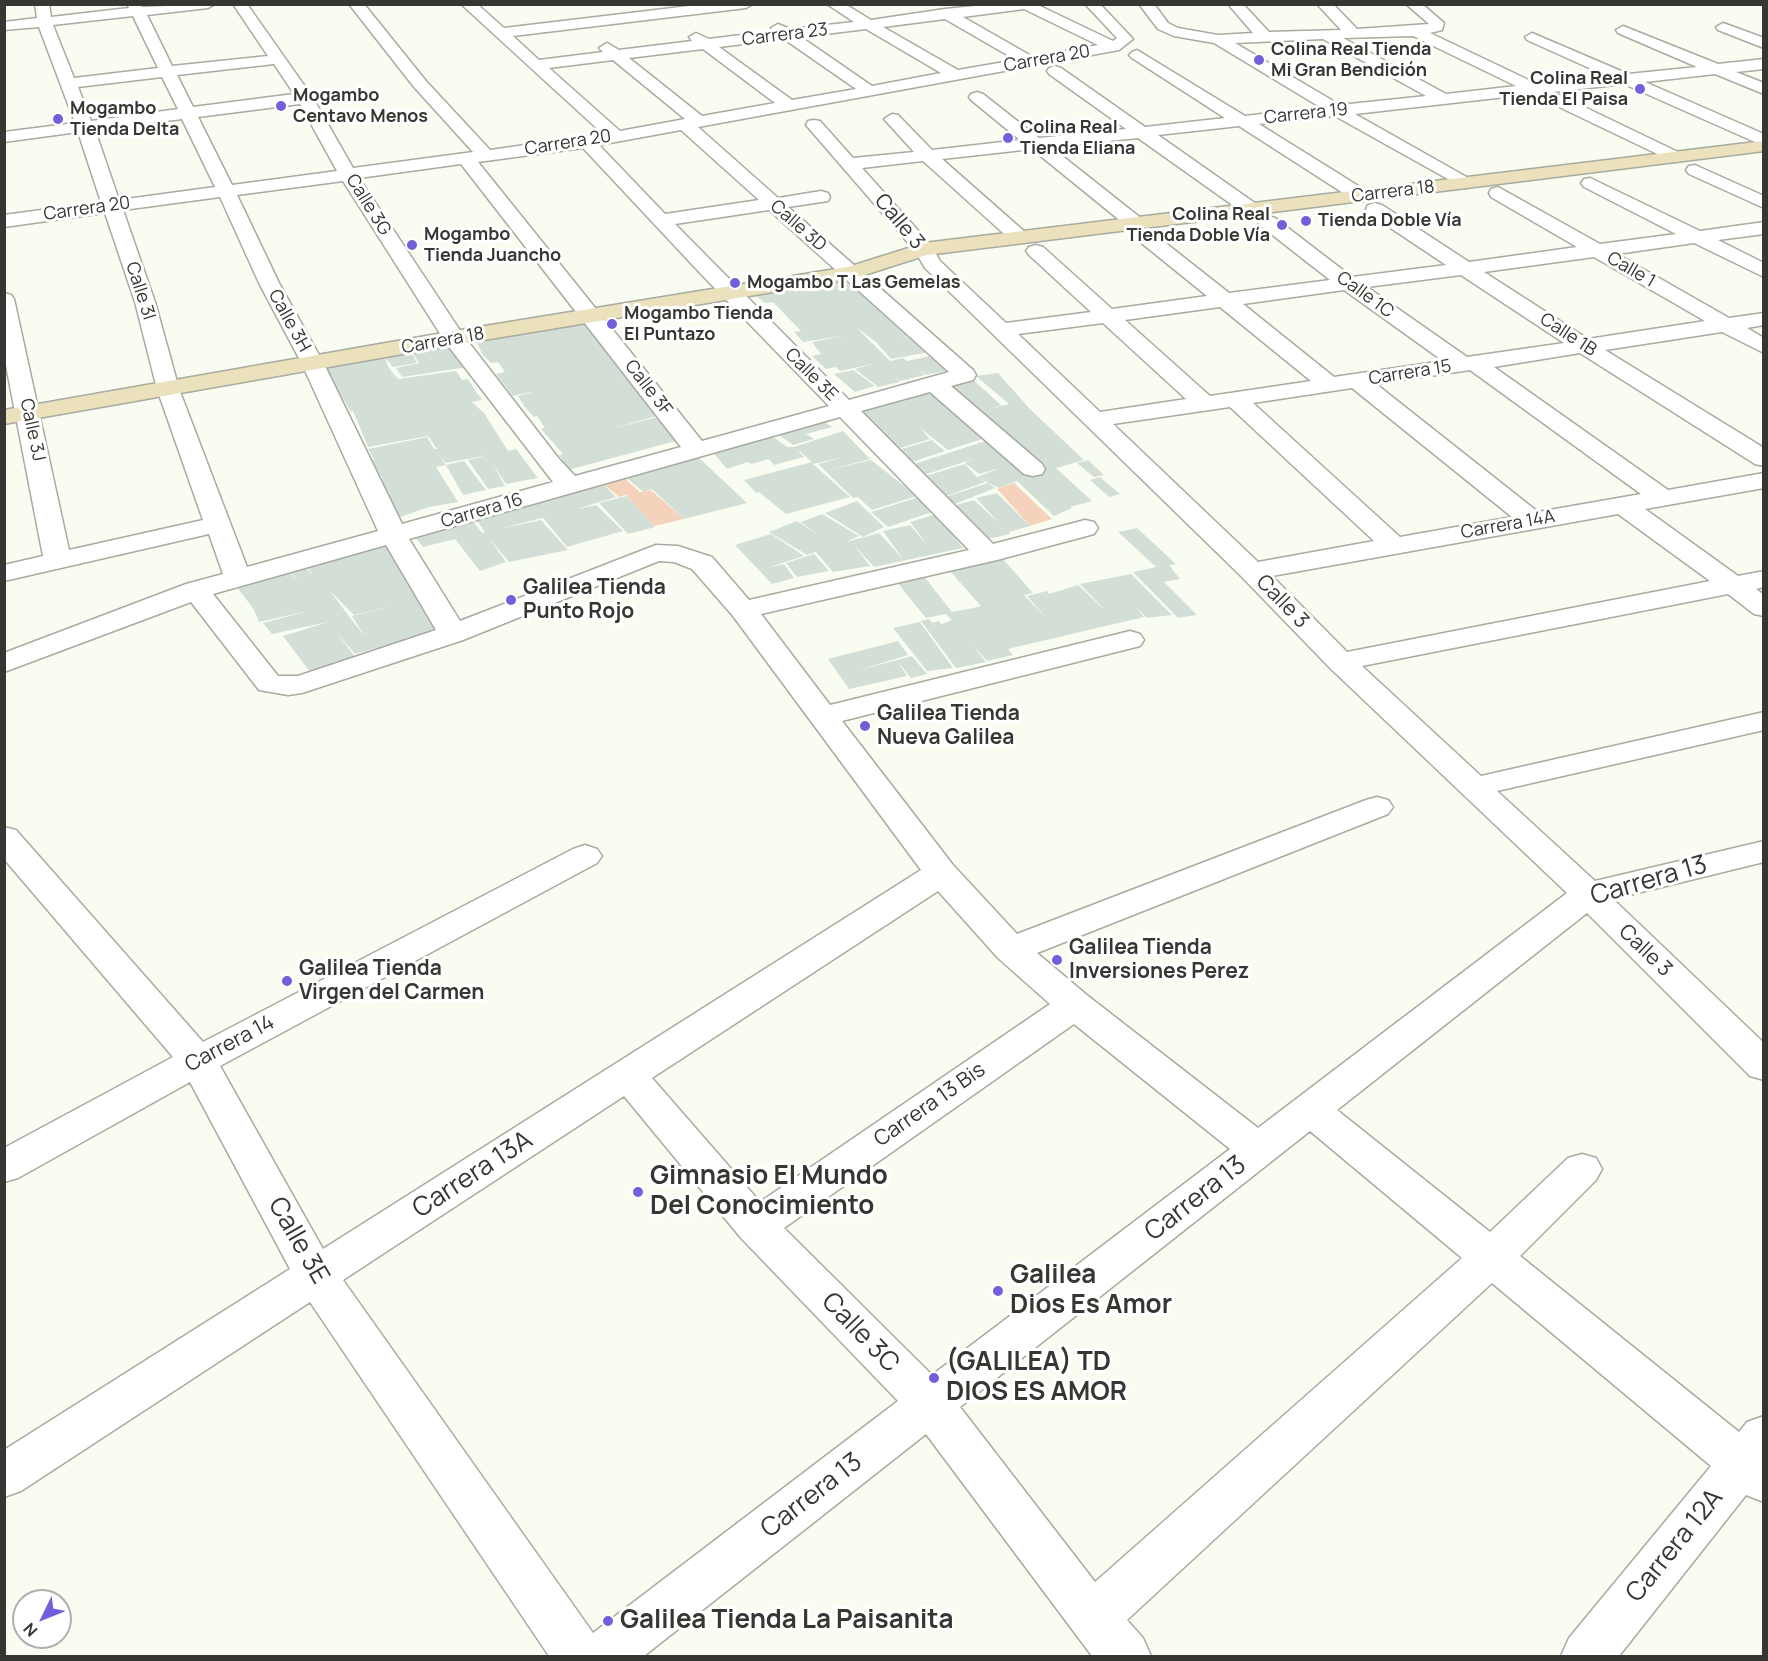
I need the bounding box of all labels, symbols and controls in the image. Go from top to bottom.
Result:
street label: Carrera 23 [741,19,829,51]
place label: Colina Real Tienda Mi Gran Bendición [1271,39,1431,82]
street label: Carrera 20 [1002,41,1092,77]
marker: Colina Real Tienda Mi Gran Bendición [1252,53,1266,67]
place label: Colina Real Tienda El Paisa [1499,68,1628,110]
marker: Colina Real Tienda El Paisa [1633,82,1647,96]
place label: Mogambo Centavo Menos [293,85,428,128]
place label: Mogambo Tienda Delta [70,98,179,140]
marker: Mogambo Centavo Menos [274,99,288,113]
street label: Carrera 19 [1263,99,1349,129]
marker: Mogambo Tienda Delta [51,112,65,126]
place label: Colina Real Tienda Eliana [1020,117,1135,160]
street label: Carrera 20 [523,126,613,160]
marker: Colina Real Tienda Eliana [1001,131,1015,145]
street label: Calle 3G [341,170,395,240]
street label: Carrera 18 [1350,176,1436,208]
street label: Calle 3 [869,189,929,255]
street label: Carrera 20 [42,192,132,226]
street label: Calle 3D [765,196,831,256]
place label: Colina Real Tienda Doble Vía [1126,204,1270,246]
place label: Tienda Doble Vía [1318,210,1462,232]
marker: Tienda Doble Vía [1299,214,1313,228]
marker: Colina Real Tienda Doble Vía [1275,218,1289,232]
place label: Mogambo Tienda Juancho [424,224,561,266]
marker: Mogambo Tienda Juancho [405,238,419,252]
street label: Calle 1 [1603,248,1659,292]
street label: Calle 3I [121,259,159,323]
street label: Calle 1C [1332,267,1398,323]
place label: Mogambo T Las Gemelas [747,272,961,294]
marker: Mogambo T Las Gemelas [728,276,742,290]
street label: Calle 3H [263,286,315,356]
place label: Mogambo Tienda El Puntazo [624,303,773,346]
street label: Calle 1B [1536,309,1600,361]
marker: Mogambo Tienda El Puntazo [605,317,619,331]
street label: Carrera 18 [400,323,486,359]
street label: Calle 3E [780,344,842,406]
street label: Calle 3F [620,356,676,420]
street label: Carrera 15 [1367,356,1453,390]
street label: Calle 3J [15,397,49,463]
street label: Carrera 16 [439,489,525,533]
street label: Carrera 14A [1459,506,1557,544]
street label: Calle 3 [1251,570,1313,634]
place label: Galilea Tienda Punto Rojo [523,575,666,625]
marker: Galilea Tienda Punto Rojo [504,593,518,607]
place label: Galilea Tienda Nueva Galilea [877,701,1020,751]
marker: Galilea Tienda Nueva Galilea [858,719,872,733]
street label: Carrera 13 [1587,850,1711,912]
street label: Calle 3 [1613,920,1677,982]
place label: Galilea Tienda Inversiones Perez [1069,935,1249,985]
marker: Galilea Tienda Inversiones Perez [1050,953,1064,967]
place label: Galilea Tienda Virgen del Carmen [299,956,484,1006]
marker: Galilea Tienda Virgen del Carmen [280,974,294,988]
street label: Carrera 14 [181,1010,279,1078]
street label: Carrera 13 Bis [870,1057,990,1153]
street label: Carrera 13A [407,1125,539,1225]
street label: Carrera 13 [1139,1150,1253,1248]
place label: Gimnasio El Mundo Del Conocimiento [650,1161,888,1222]
marker: Gimnasio El Mundo Del Conocimiento [631,1185,645,1199]
street label: Calle 3E [261,1192,335,1290]
place label: Galilea Dios Es Amor [1010,1260,1172,1322]
marker: Galilea Dios Es Amor [991,1284,1005,1298]
street label: Calle 3C [815,1287,905,1379]
place label: (GALILEA) TD DIOS ES AMOR [946,1347,1127,1408]
marker: (GALILEA) TD DIOS ES AMOR [927,1371,941,1385]
street label: Carrera 13 [755,1447,869,1545]
street label: Carrera 12A [1620,1483,1730,1609]
north arrow [12,1589,72,1649]
place label: Galilea Tienda La Paisanita [620,1605,953,1637]
marker: Galilea Tienda La Paisanita [601,1614,615,1628]
text: N [18,1618,42,1642]

